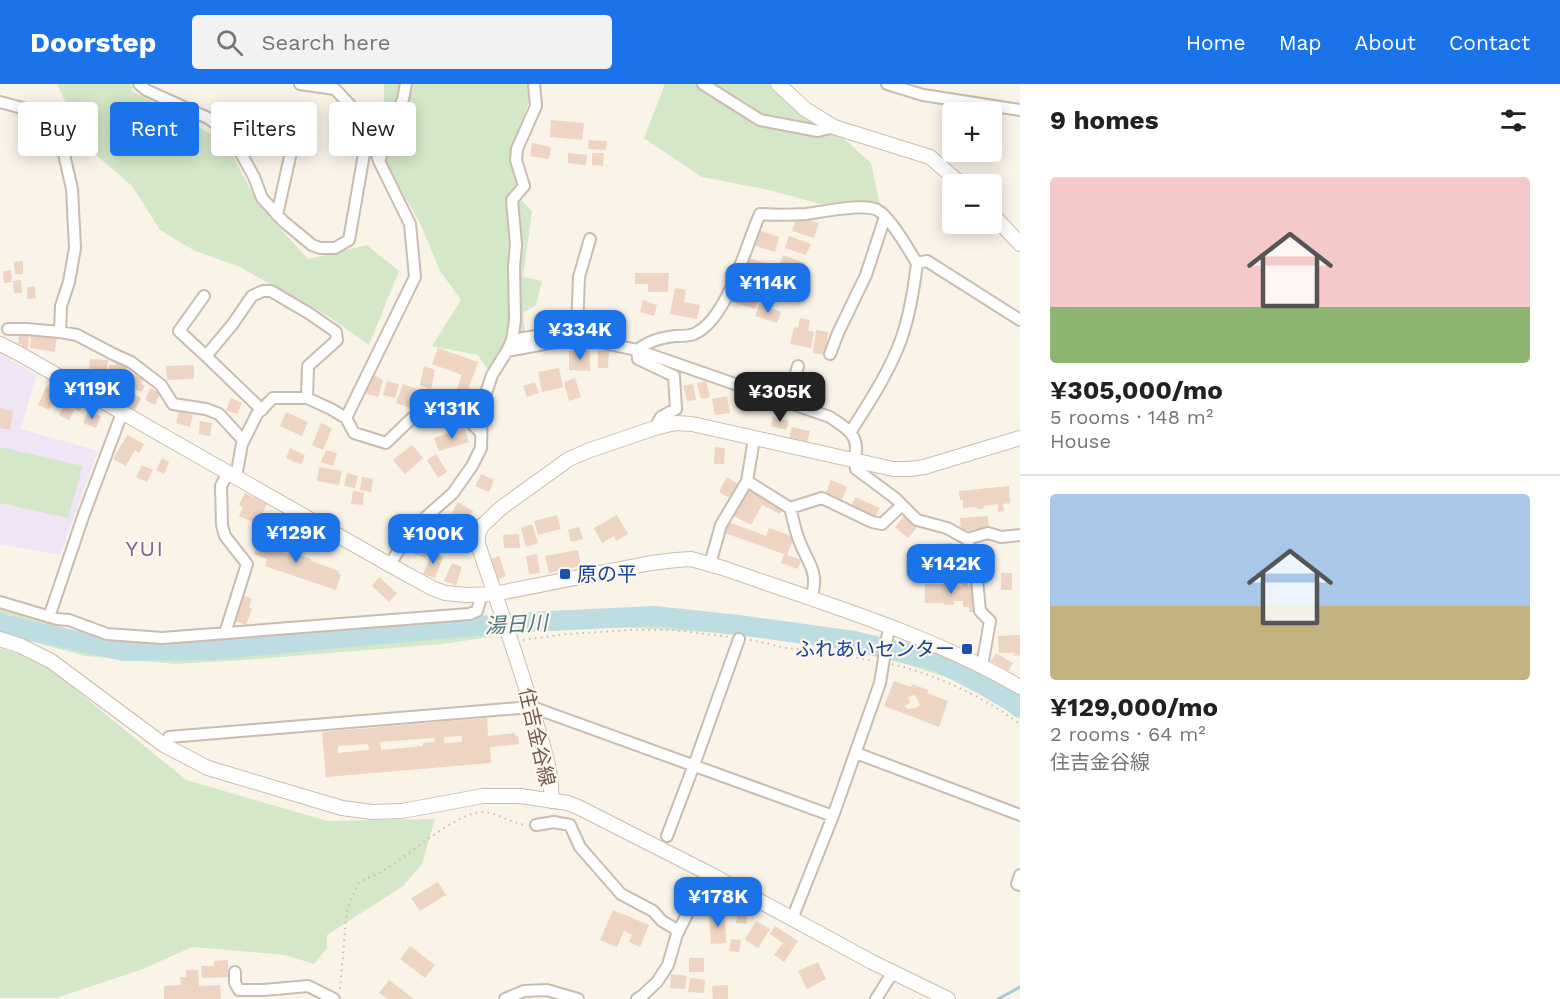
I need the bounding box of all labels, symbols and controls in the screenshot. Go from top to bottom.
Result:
search box [192,15,612,69]
text: Doorstep [30,26,156,59]
icon: search [213,26,246,59]
text: Search here [261,30,390,55]
text: Home [1186,30,1246,55]
text: Map [1279,30,1322,55]
text: About [1355,30,1416,55]
text: Contact [1449,30,1530,55]
chip: Buy [18,102,98,156]
chip: Rent [110,102,199,156]
chip: Filters [211,102,317,156]
chip: New [329,102,416,156]
map controls [942,102,1002,234]
button: + [942,102,1002,162]
icon: filters [1497,104,1530,137]
text: 9 homes [1050,105,1159,135]
button: − [942,174,1002,234]
icon: home [1236,216,1344,324]
pin: ¥114K [726,263,810,314]
text: ¥114K [739,270,797,294]
pin: ¥334K [538,310,622,361]
text: ¥334K [548,317,612,341]
pin: ¥119K [50,369,134,420]
pin: ¥305K [738,372,822,423]
text: ¥305,000/mo [1050,375,1223,405]
text: ¥119K [64,376,120,400]
text: ¥305K [748,379,812,403]
pin: ¥131K [410,389,494,440]
text: ¥131K [424,396,480,420]
text: 5 rooms · 148 m² [1050,405,1213,429]
text: House [1050,429,1111,453]
pin: ¥129K [254,513,338,564]
pin: ¥100K [391,514,475,565]
text: ¥129K [266,520,326,544]
text: ¥100K [402,521,464,545]
icon: home [1236,533,1344,641]
district label: YUI [125,536,165,561]
pin: ¥142K [909,544,993,595]
text: ¥142K [921,551,981,575]
place label: 原の平 [577,562,637,586]
marker: 原の平 [558,567,572,581]
water label: 湯日川 [484,610,550,638]
place label: ふれあいセンター [795,637,955,661]
marker: ふれあいセンター [960,642,974,656]
street label: 住吉金谷線 [514,686,560,788]
text: ¥129,000/mo [1050,692,1218,722]
text: 2 rooms · 64 m² [1050,722,1206,746]
text: 住吉金谷線 [1050,750,1150,774]
pin: ¥178K [676,877,760,928]
text: ¥178K [688,884,748,908]

